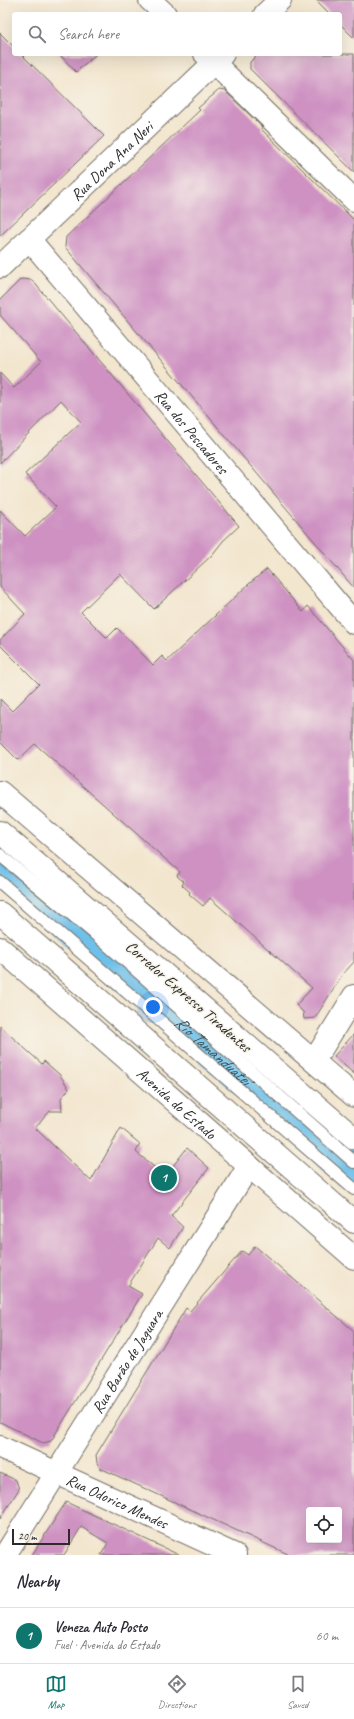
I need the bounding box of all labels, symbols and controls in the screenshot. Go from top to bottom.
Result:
search box [12,12,342,56]
icon: search [26,23,48,45]
text: Search here [58,25,119,44]
street label: Rua Dona Ana Neri [67,116,159,205]
street label: Rua dos Pescadores [150,386,233,479]
street label: Corredor Expresso Tiradentes [121,937,257,1058]
your location [143,997,163,1017]
water label: Rio Tamanduateí [170,1012,259,1094]
street label: Avenida do Estado [132,1063,221,1145]
pin: 1 [151,1163,177,1193]
street label: Rua Barão de Jaguara [88,1305,168,1417]
street label: Rua Odorico Mendes [63,1470,172,1534]
map controls [306,1507,342,1543]
button: locate [306,1507,342,1543]
scale bar [12,1527,70,1546]
text: 20 m [18,1529,37,1543]
text: Nearby [16,1571,59,1592]
text: Veneza Auto Posto [54,1618,147,1637]
text: 1 [26,1628,32,1644]
text: 60 m [316,1628,338,1644]
text: Fuel · Avenida do Estado [54,1637,160,1653]
tab: Map [45,1673,67,1711]
tab: Directions [158,1673,196,1711]
tab: Saved [287,1673,309,1711]

